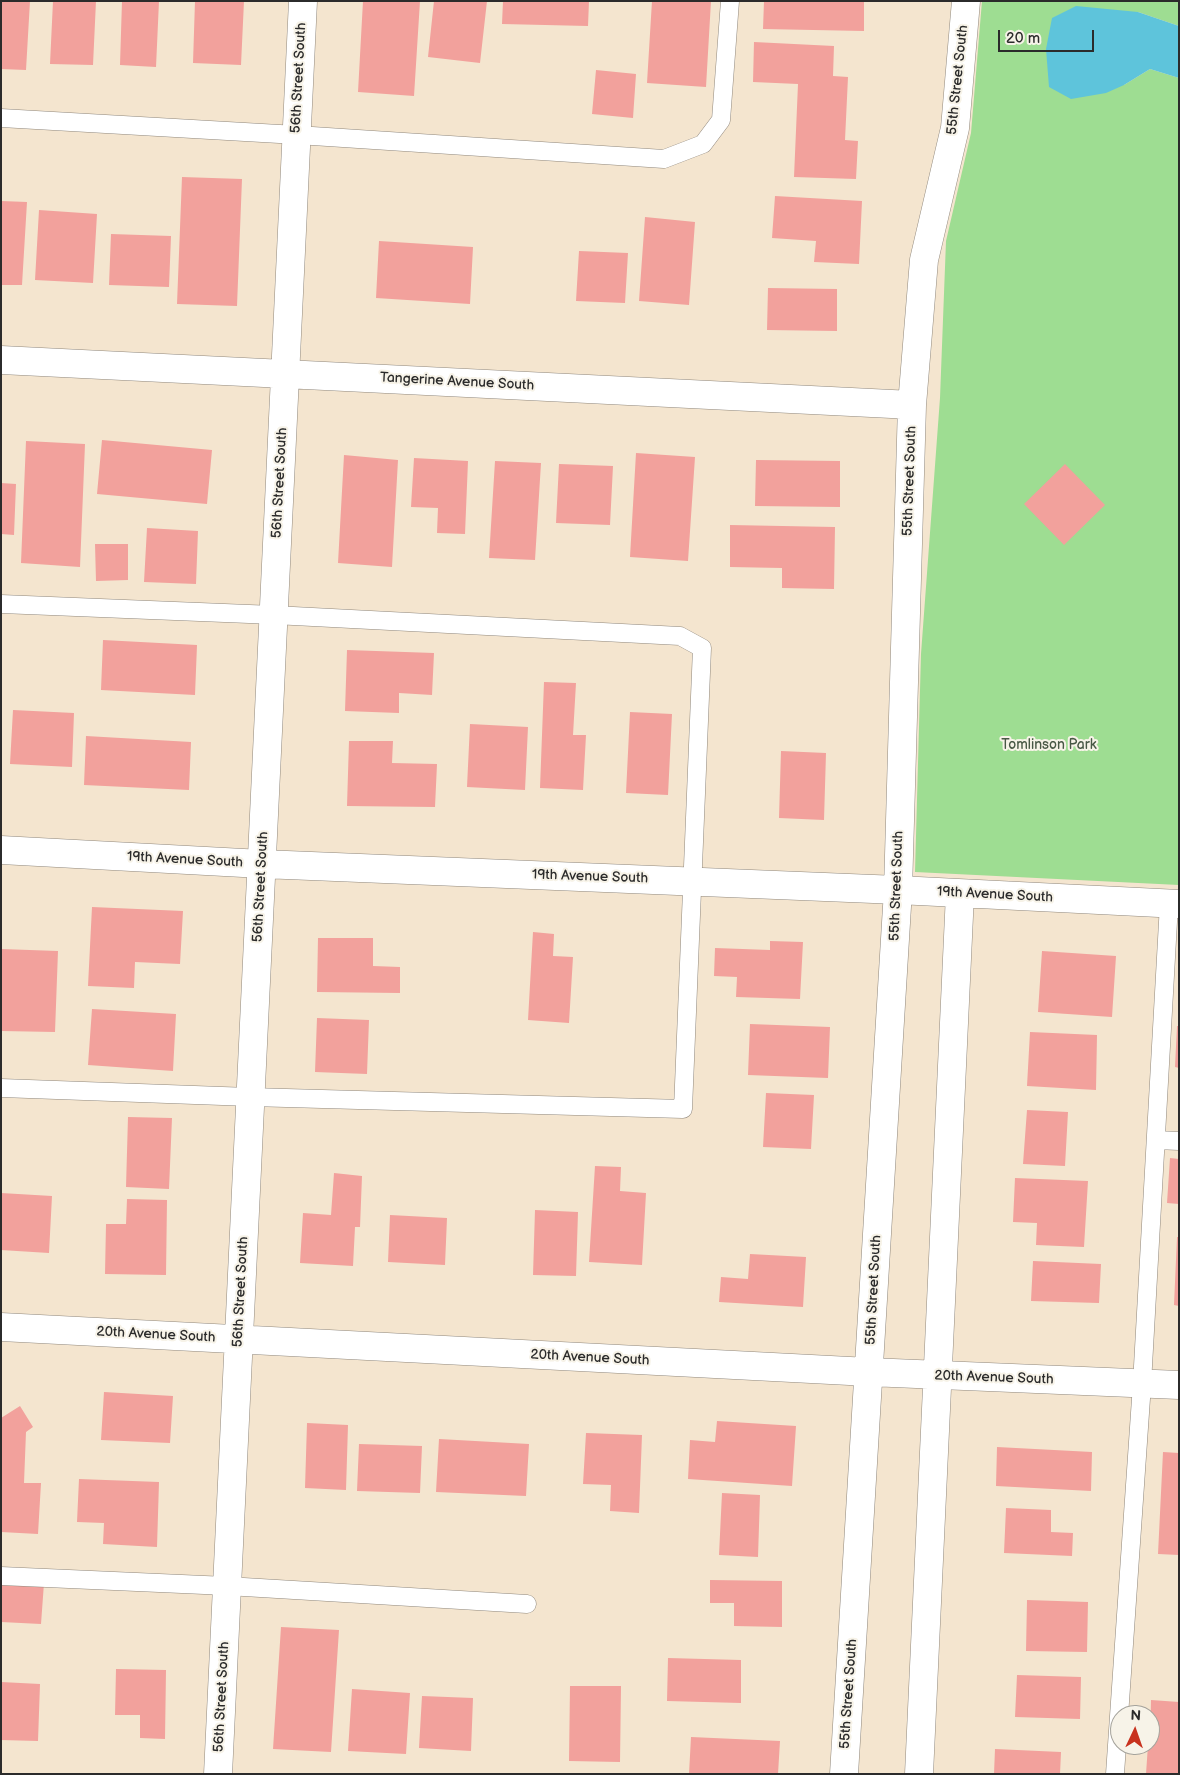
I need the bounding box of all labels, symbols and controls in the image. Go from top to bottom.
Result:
scale bar [1000,20,1096,52]
street label: 56th Street South [288,22,310,134]
street label: 55th Street South [944,24,972,136]
text: 20 m [1006,29,1040,48]
street label: Tangerine Avenue South [379,370,535,394]
street label: 55th Street South [900,426,920,536]
street label: 56th Street South [269,427,291,539]
park label: Tomlinson Park [1001,737,1097,753]
street label: 56th Street South [250,831,272,943]
street label: 55th Street South [887,831,907,941]
street label: 19th Avenue South [127,849,243,871]
street label: 19th Avenue South [532,867,648,887]
street label: 19th Avenue South [937,884,1053,906]
street label: 55th Street South [863,1235,885,1345]
street label: 56th Street South [230,1236,252,1348]
street label: 20th Avenue South [96,1323,216,1347]
street label: 20th Avenue South [530,1346,650,1370]
street label: 20th Avenue South [934,1368,1054,1388]
street label: 55th Street South [837,1638,861,1750]
street label: 56th Street South [211,1641,233,1753]
north arrow [1110,1705,1160,1755]
text: N [1130,1707,1141,1724]

